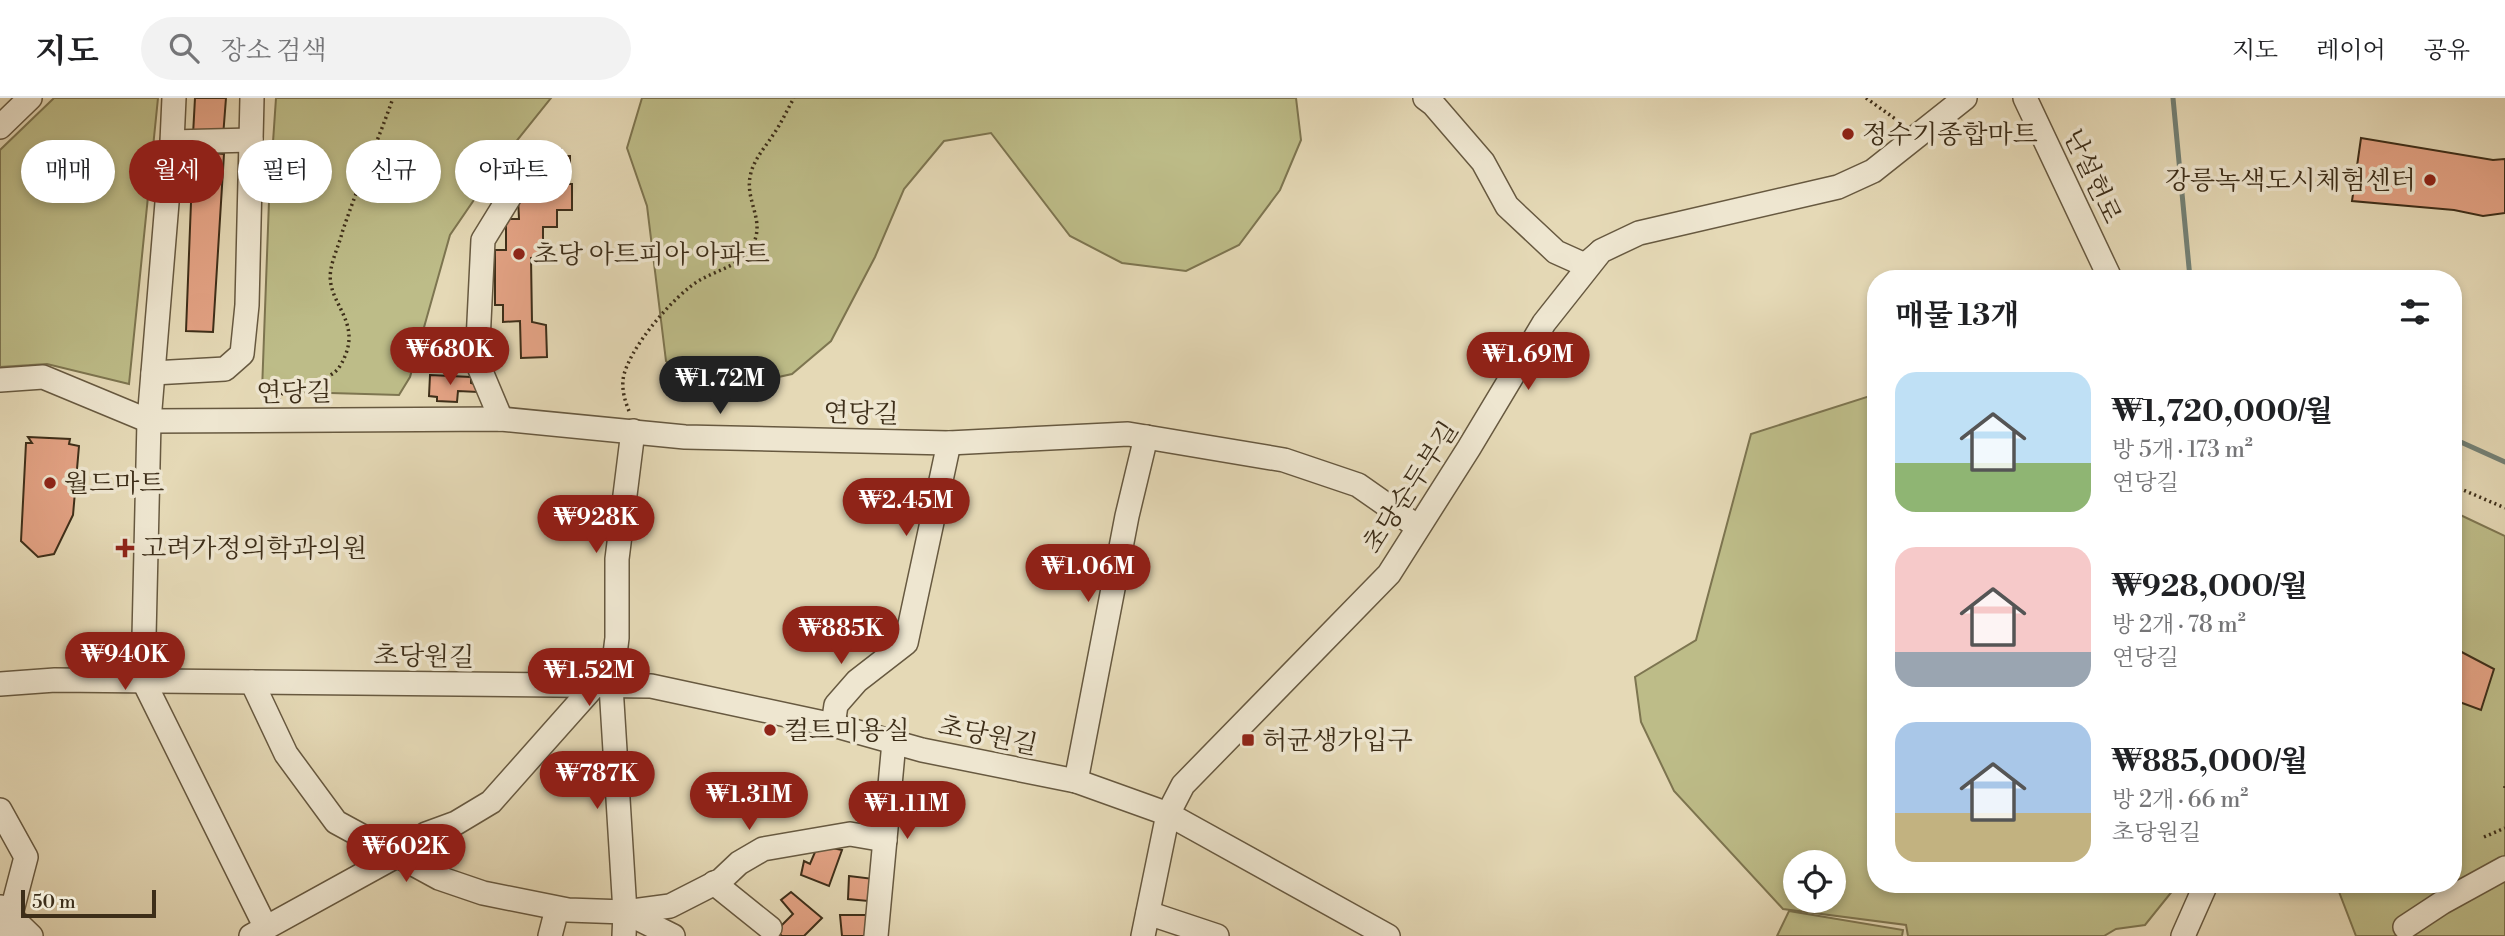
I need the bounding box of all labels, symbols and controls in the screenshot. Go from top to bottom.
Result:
search box [141,17,631,80]
icon: search [165,29,203,67]
text: 지도 [35,32,99,73]
text: 장소 검색 [221,35,327,67]
text: 지도 [2232,36,2278,66]
text: 레이어 [2316,36,2386,66]
text: 공유 [2424,36,2470,66]
place label: 정수기종합마트 [1862,119,2038,151]
street label: 난설헌로 [2056,124,2128,229]
marker: 정수기종합마트 [1840,126,1856,142]
chip: 매매 [21,140,115,203]
chip: 월세 [129,140,224,203]
chip: 필터 [238,140,332,203]
chip: 신규 [346,140,441,203]
chip: 아파트 [455,140,572,203]
place label: 강릉녹색도시체험센터 [2165,165,2416,197]
marker: 강릉녹색도시체험센터 [2422,172,2438,188]
place label: 초당 아트피아 아파트 [533,239,770,271]
marker: 초당 아트피아 아파트 [511,246,527,262]
icon: filters [2396,293,2434,331]
text: 매물 13개 [1895,297,2019,335]
pin: ₩680K [401,328,499,387]
pin: ₩1.69M [1471,332,1585,392]
text: ₩680K [406,336,494,364]
text: ₩1.69M [1483,341,1573,369]
pin: ₩1.72M [663,356,777,416]
text: ₩1.72M [675,365,765,393]
street label: 연당길 [256,376,332,410]
text: ₩1,720,000/월 [2112,393,2333,431]
street label: 연당길 [823,397,899,431]
icon: home [1951,400,2035,484]
street label: 초당순두부길 [1356,416,1465,559]
text: 방 5개 · 173 m² [2112,436,2253,464]
place label: 월드마트 [64,468,164,500]
text: 연당길 [2112,469,2179,497]
marker: 월드마트 [42,475,58,491]
pin: ₩2.45M [849,478,963,538]
text: ₩2.45M [859,487,953,515]
pin: ₩928K [547,496,645,555]
text: ₩928K [553,504,639,532]
place label: 고려가정의학과의원 [141,533,367,565]
marker: 고려가정의학과의원 [115,538,135,558]
pin: ₩1.06M [1031,545,1145,604]
text: ₩1.06M [1041,553,1135,581]
text: ₩928,000/월 [2112,568,2308,606]
icon: home [1951,575,2035,659]
pin: ₩885K [792,606,890,666]
text: 방 2개 · 78 m² [2112,611,2246,639]
text: ₩885K [798,615,884,643]
pin: ₩940K [76,632,174,692]
street label: 초당원길 [373,640,474,674]
text: ₩940K [81,641,169,669]
text: 연당길 [2112,644,2179,672]
pin: ₩1.52M [532,648,646,708]
text: ₩1.52M [544,657,634,685]
street label: 초당원길 [935,710,1040,762]
place label: 컬트미용실 [784,715,910,747]
marker: 컬트미용실 [762,722,778,738]
place label: 허균생가입구 [1262,725,1413,757]
marker: 허균생가입구 [1240,732,1256,748]
text: ₩885,000/월 [2112,743,2308,781]
icon: home [1951,750,2035,834]
pin: ₩787K [548,752,646,811]
text: ₩787K [556,760,638,788]
pin: ₩1.31M [692,772,806,832]
text: ₩1.31M [706,781,792,809]
pin: ₩1.11M [850,782,964,841]
text: 방 2개 · 66 m² [2112,786,2248,814]
text: ₩1.11M [865,790,949,818]
text: 초당원길 [2112,819,2201,847]
pin: ₩602K [357,824,455,884]
text: ₩602K [363,833,449,861]
map controls [1783,850,1846,913]
button: locate [1783,850,1846,913]
scale bar [21,887,156,919]
text: 50 m [32,890,76,914]

